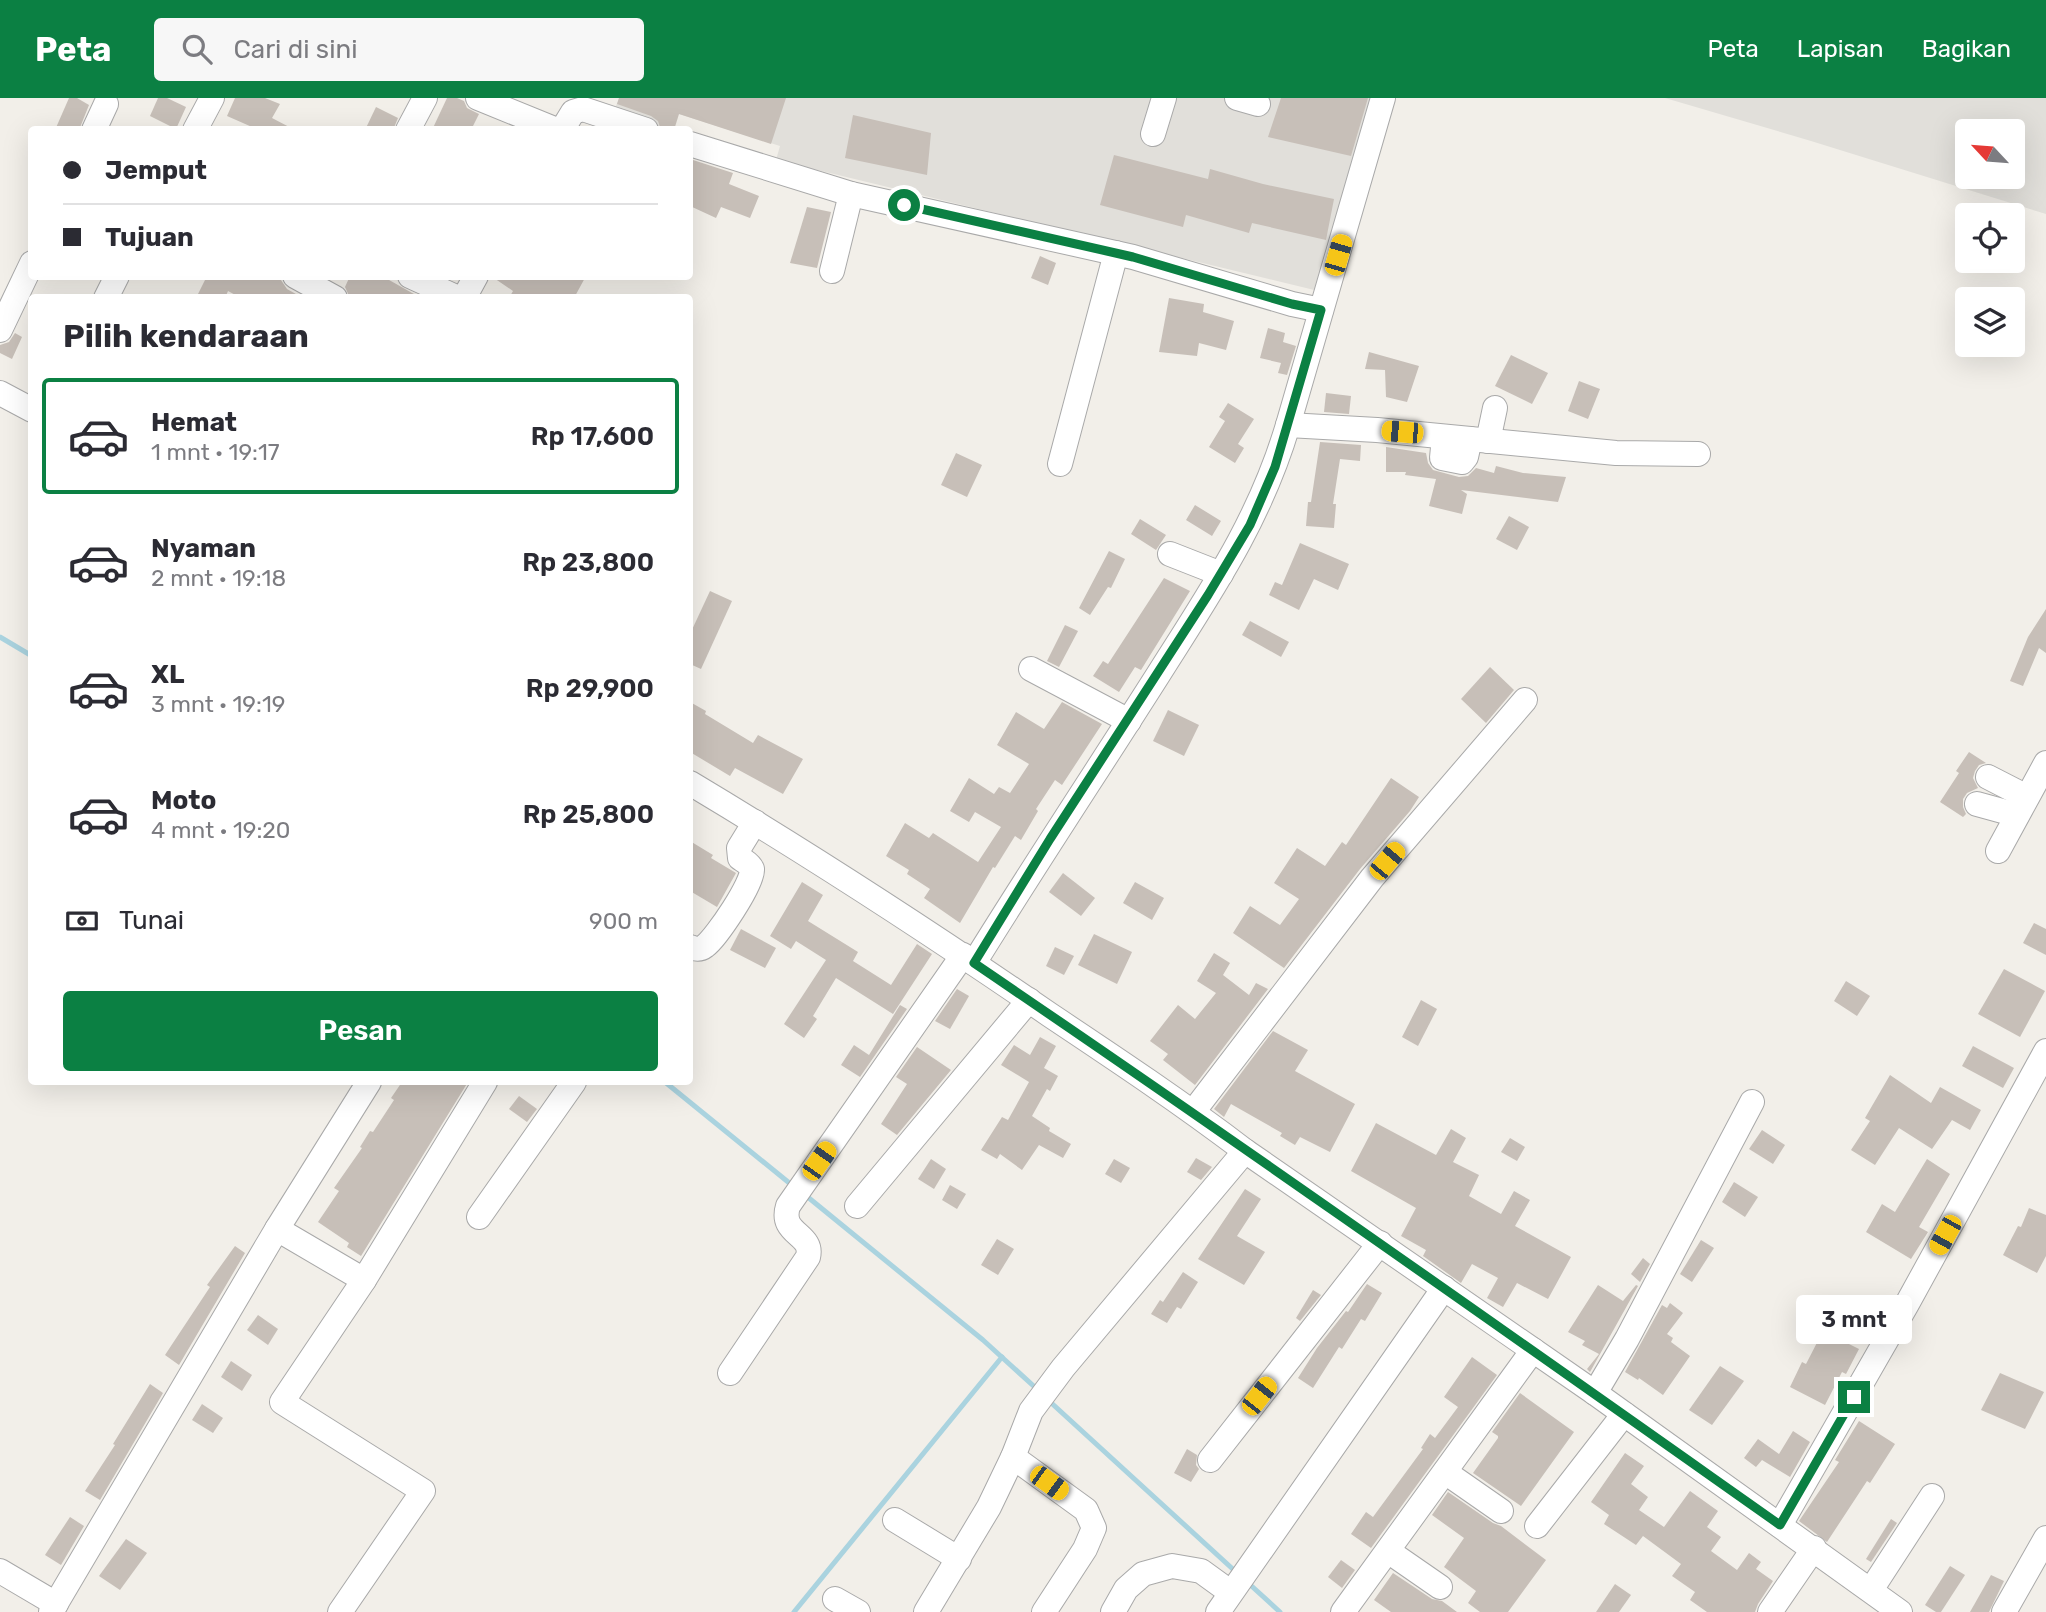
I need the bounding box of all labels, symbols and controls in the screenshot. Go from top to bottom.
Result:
search box [154,18,644,81]
text: Peta [35,30,112,69]
icon: search [178,30,216,68]
text: Cari di sini [234,34,357,65]
text: Peta [1707,35,1759,63]
text: Lapisan [1797,35,1884,63]
text: Bagikan [1922,35,2011,63]
north arrow [1955,119,2025,189]
map controls [1955,119,2025,357]
text: Jemput [105,155,207,186]
route start [888,189,920,221]
button: locate [1955,203,2025,273]
text: Tujuan [105,222,194,253]
car [1323,232,1354,278]
button: layers [1955,287,2025,357]
text: Pilih kendaraan [63,317,309,355]
icon: car [67,405,130,468]
text: Hemat [151,407,237,438]
car [1381,420,1424,444]
text: Rp 17,600 [531,421,654,452]
text: 1 mnt · 19:17 [151,438,280,466]
icon: car [67,531,130,594]
text: Nyaman [151,533,256,564]
text: Rp 23,800 [522,547,654,578]
text: 2 mnt · 19:18 [151,564,286,592]
icon: car [67,657,130,720]
text: XL [151,659,184,690]
text: Rp 29,900 [526,673,654,704]
text: 3 mnt · 19:19 [151,690,285,718]
icon: car [67,783,130,846]
text: Moto [151,785,216,816]
text: Rp 25,800 [523,799,654,830]
text: 4 mnt · 19:20 [151,816,290,844]
car [1366,838,1409,884]
icon: cash [63,902,101,940]
text: Tunai [119,905,184,936]
text: 900 m [589,907,658,935]
button: Pesan [63,991,658,1071]
car [799,1138,840,1184]
car [1926,1212,1965,1258]
callout: 3 mnt [1796,1296,1912,1344]
text: 3 mnt [1821,1305,1887,1333]
car [1238,1373,1281,1419]
route end [1838,1381,1870,1413]
car [1026,1462,1073,1504]

